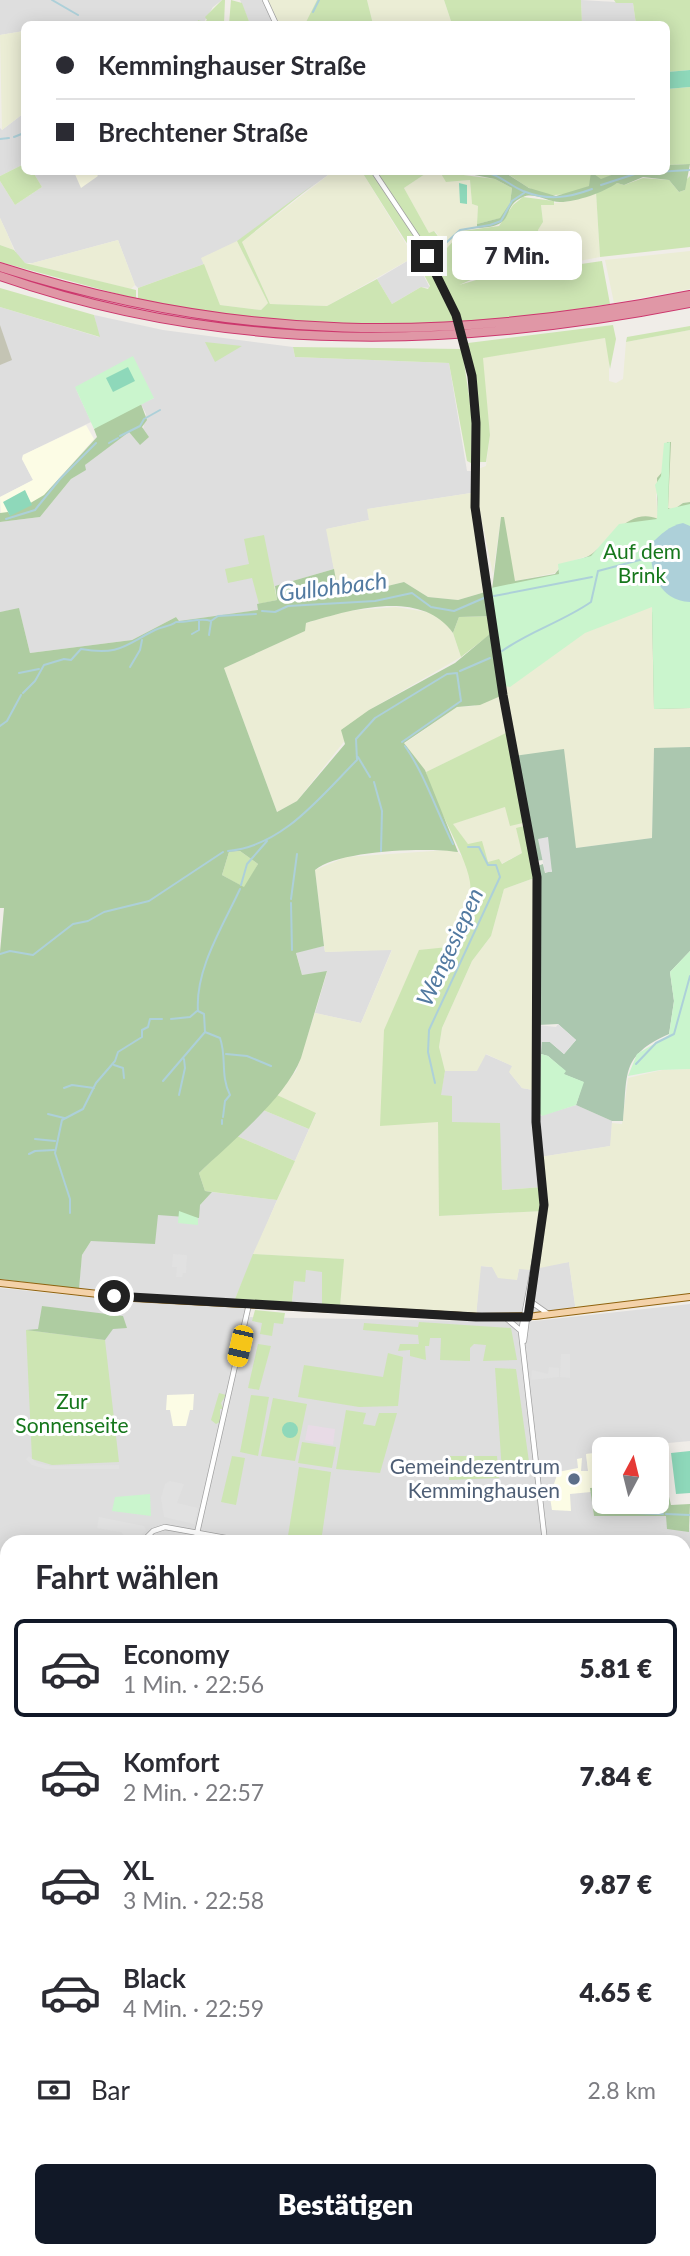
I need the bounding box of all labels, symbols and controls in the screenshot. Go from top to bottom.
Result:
text: Kemminghauser Straße [98,49,366,81]
text: Brechtener Straße [98,116,308,148]
callout: 7 Min. [452,232,581,280]
route end [411,240,443,272]
text: 7 Min. [484,241,550,269]
park label: Auf dem Brink [603,538,681,587]
water label: Gullohbach [277,565,388,607]
water label: Wengesiepen [410,883,489,1010]
route start [98,1280,130,1312]
car [226,1323,255,1369]
park label: Zur Sonnenseite [15,1388,129,1437]
north arrow [592,1437,668,1514]
map controls [592,1437,669,1514]
place label: Gemeindezentrum Kemminghausen [390,1453,560,1502]
marker: Gemeindezentrum Kemminghausen [566,1471,582,1487]
text: Fahrt wählen [35,1557,219,1596]
icon: car [39,1637,102,1700]
text: Economy [123,1638,229,1670]
text: 5.81 € [579,1652,652,1684]
text: 1 Min. · 22:56 [123,1670,264,1698]
icon: car [39,1745,102,1808]
text: Komfort [123,1746,220,1778]
text: 7.84 € [579,1760,652,1792]
text: 2 Min. · 22:57 [123,1778,264,1806]
icon: car [39,1853,102,1916]
text: XL [123,1854,154,1886]
text: 9.87 € [579,1868,652,1900]
text: 3 Min. · 22:58 [123,1886,264,1914]
icon: car [39,1961,102,2024]
text: Black [123,1962,186,1994]
text: 4.65 € [579,1976,652,2008]
text: 4 Min. · 22:59 [123,1994,264,2022]
icon: cash [35,2071,73,2109]
text: Bar [91,2074,130,2106]
text: 2.8 km [587,2076,656,2104]
button: Bestätigen [35,2164,656,2244]

